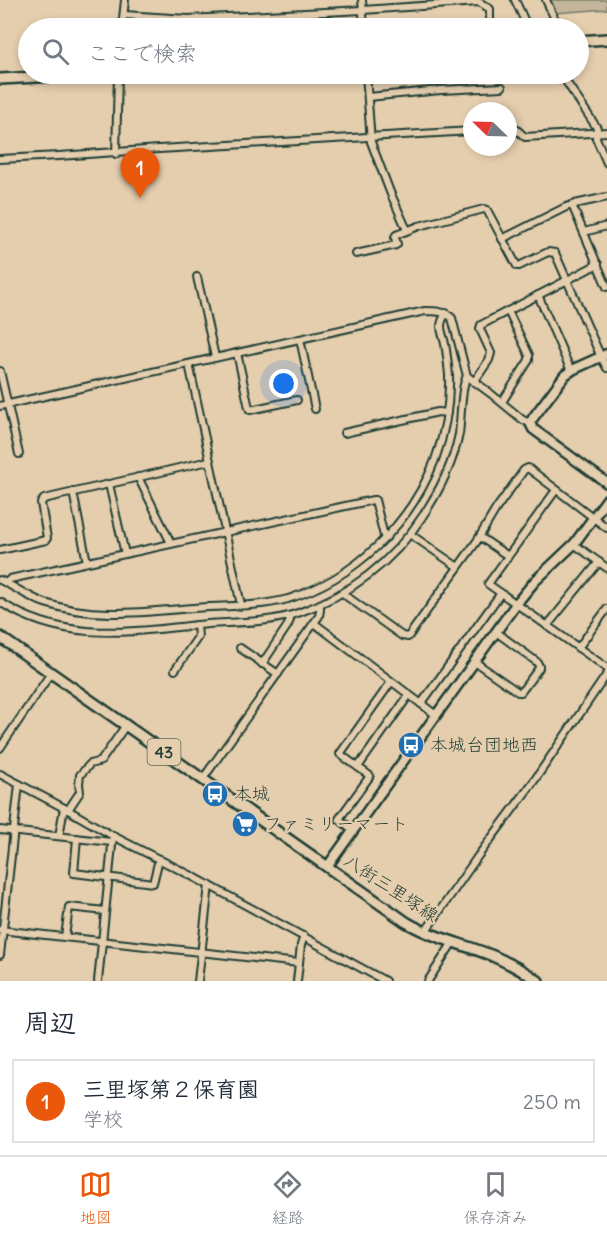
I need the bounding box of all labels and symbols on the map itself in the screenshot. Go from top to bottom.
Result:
north arrow [463,102,517,156]
pin: 1 [120,148,160,198]
your location [269,369,298,398]
bus stop icon: 本城台団地西 [396,730,426,760]
place label: 本城台団地西 [430,733,538,756]
road number: 43 [148,739,180,765]
bus stop icon: 本城 [200,779,230,809]
place label: 本城 [234,782,270,805]
supermarket icon: ファミリーマート [230,809,260,839]
place label: ファミリーマート [264,812,408,835]
street label: 八街三里塚線 [340,849,443,927]

